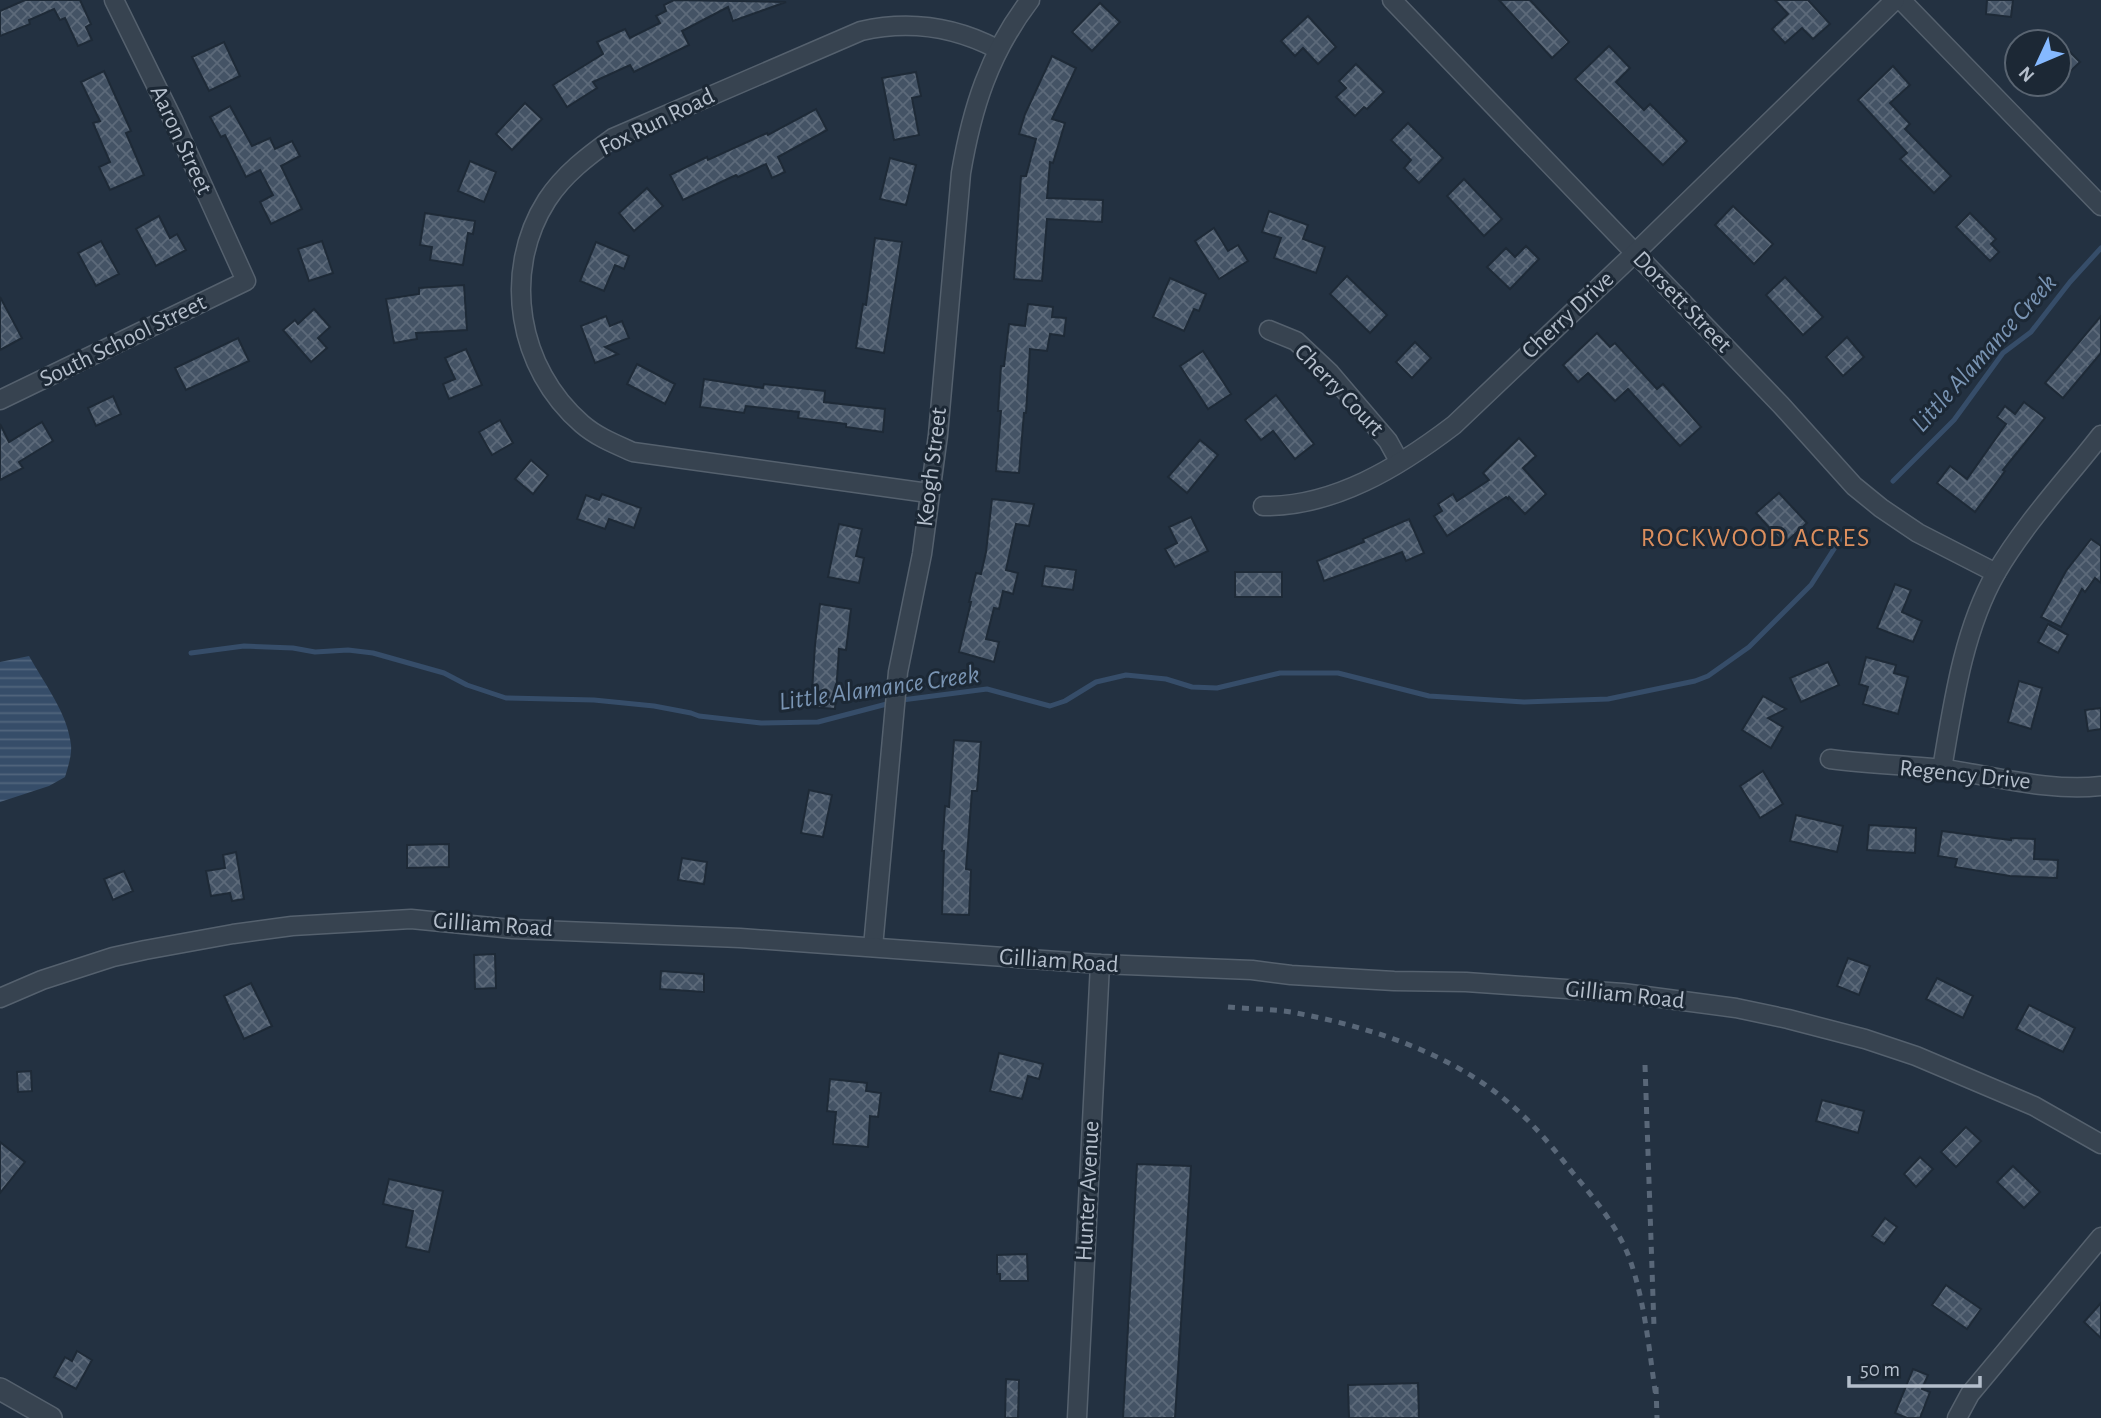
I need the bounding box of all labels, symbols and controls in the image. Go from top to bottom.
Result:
north arrow [2003,28,2073,98]
text: N [2015,62,2038,85]
street label: Aaron Street [145,82,217,198]
street label: Fox Run Road [596,84,718,160]
street label: Dorsett Street [1628,247,1736,358]
street label: Cherry Drive [1517,267,1619,363]
water label: Little Alamance Creek [1907,269,2061,437]
street label: South School Street [36,290,210,392]
street label: Cherry Court [1290,340,1389,441]
street label: Keogh Street [913,406,951,528]
district label: ROCKWOOD ACRES [1641,525,1871,551]
water label: Little Alamance Creek [777,661,981,715]
street label: Regency Drive [1898,756,2032,794]
street label: Gilliam Road [432,909,554,941]
street label: Gilliam Road [998,945,1120,977]
street label: Gilliam Road [1564,977,1686,1013]
street label: Hunter Avenue [1072,1120,1104,1262]
scale bar [1849,1344,1980,1388]
text: 50 m [1860,1359,1900,1380]

